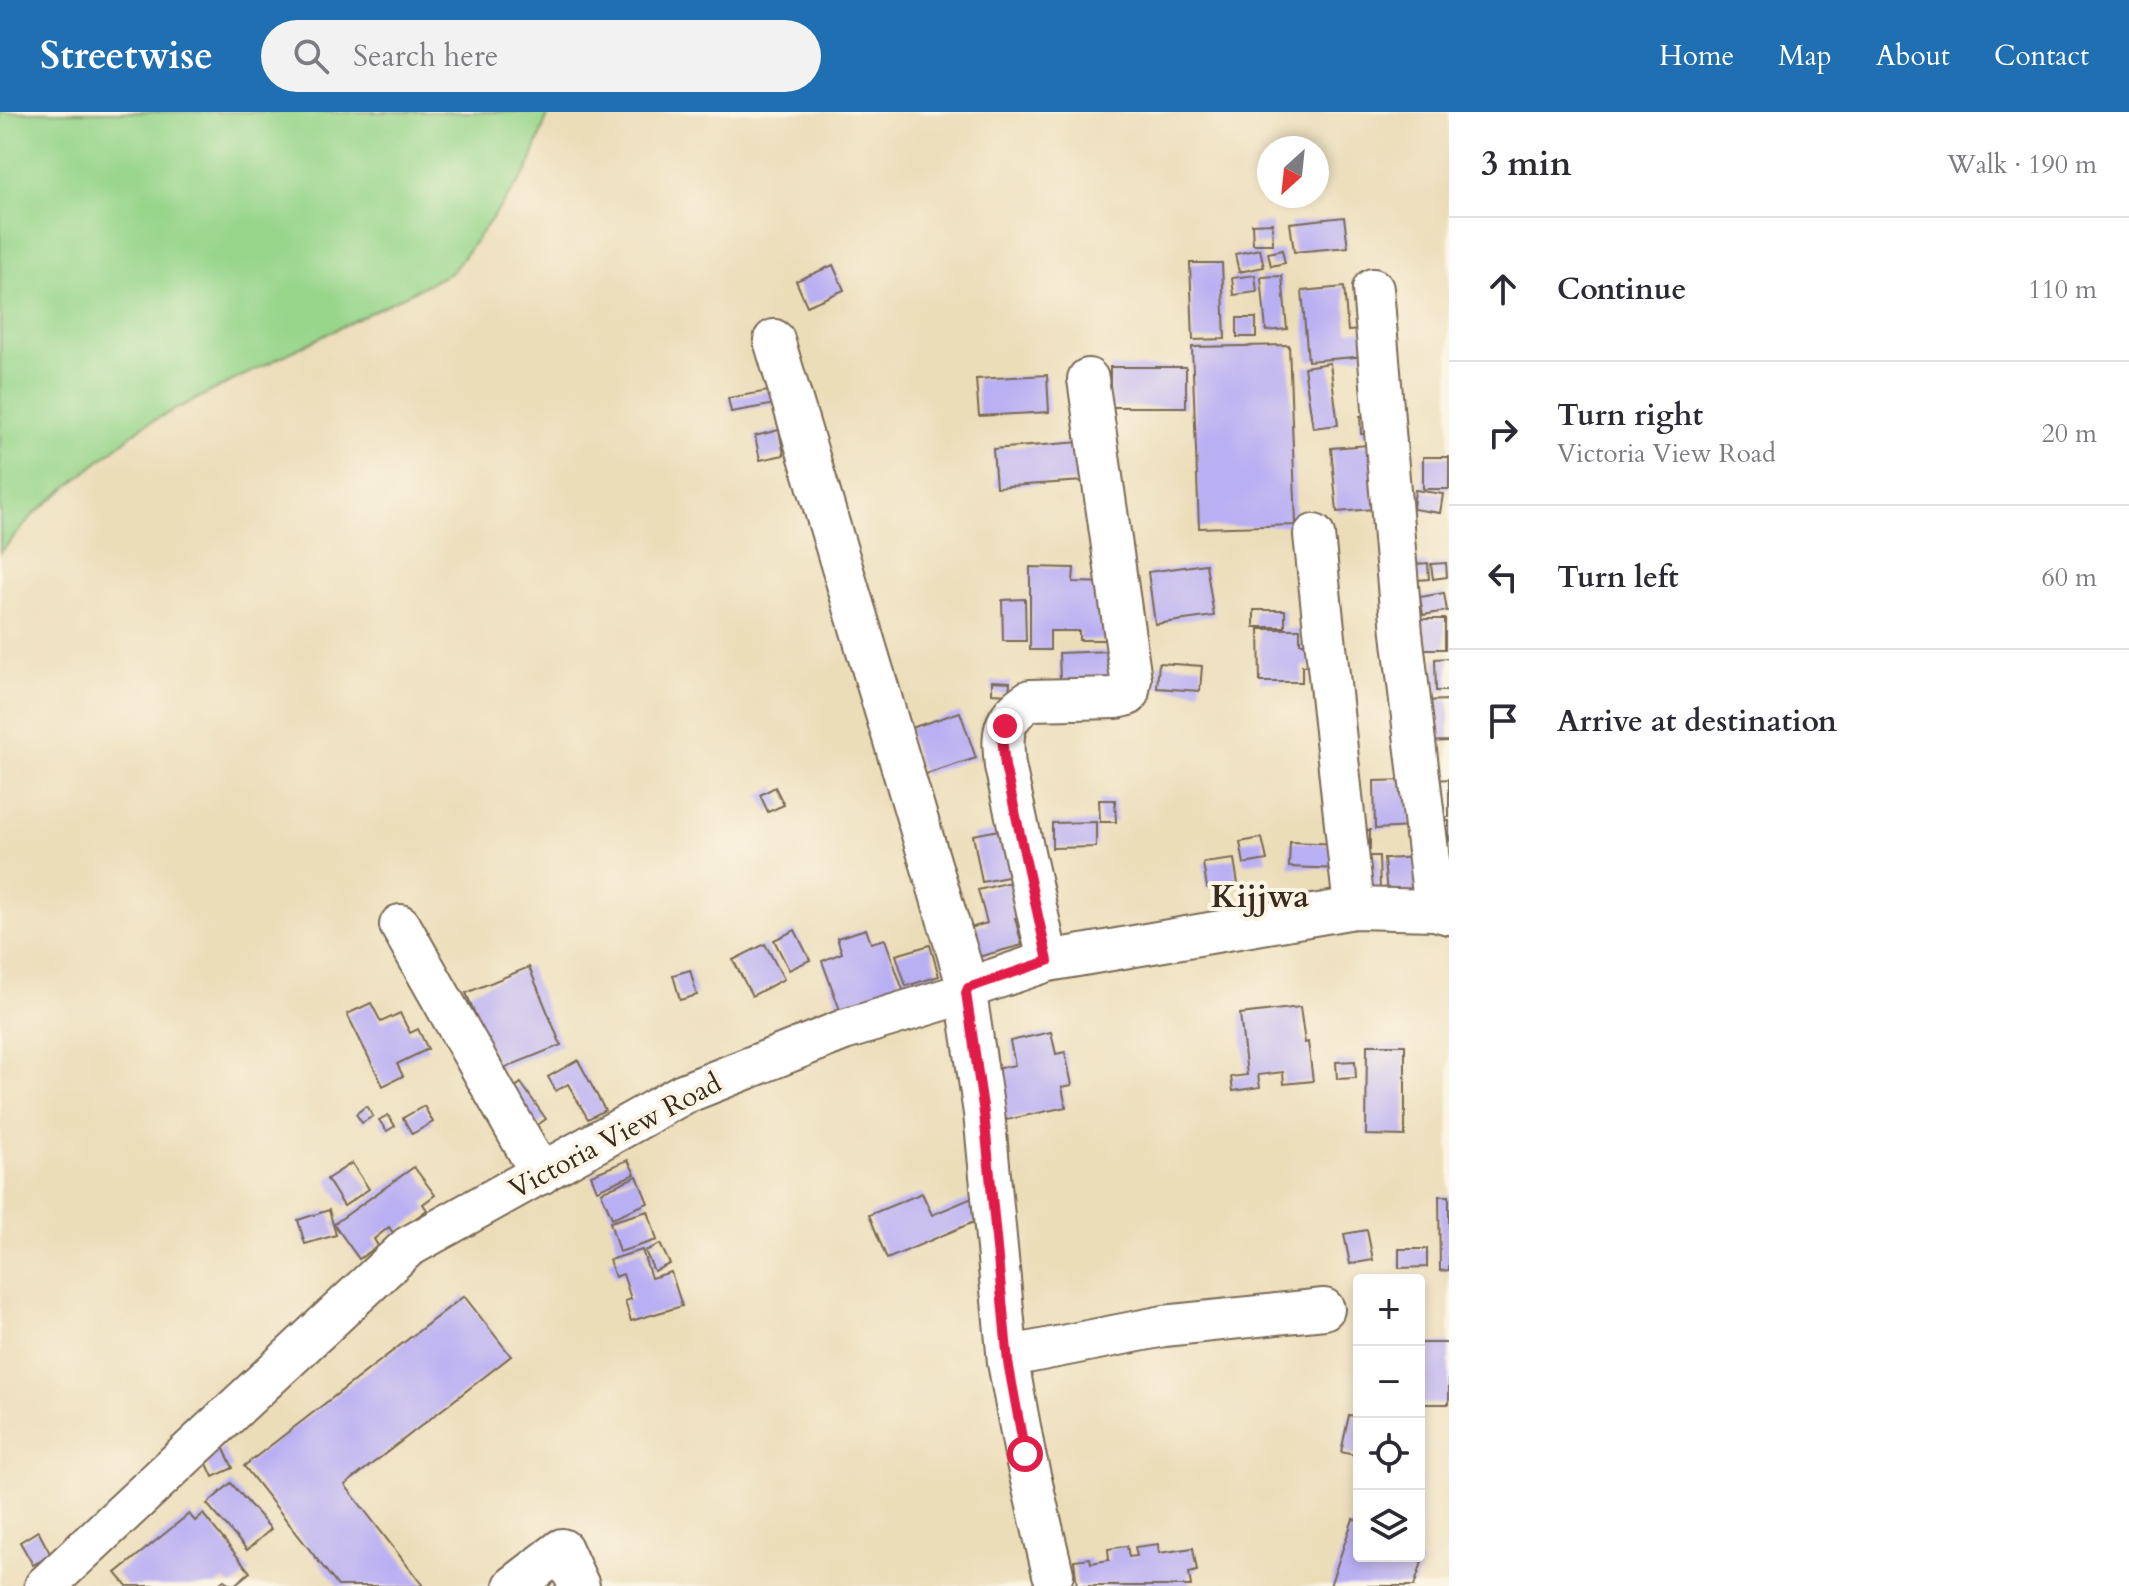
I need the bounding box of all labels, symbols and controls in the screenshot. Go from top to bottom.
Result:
search box [261,20,821,92]
text: Streetwise [40,30,213,82]
icon: search [289,34,333,78]
text: Search here [353,36,498,77]
text: Home [1659,37,1734,75]
text: Map [1778,37,1832,75]
text: About [1876,37,1950,75]
text: Contact [1994,37,2089,75]
north arrow [1257,136,1329,208]
text: 3 min [1481,141,1572,187]
text: Walk · 190 m [1947,147,2097,182]
icon: ahead [1481,267,1525,311]
text: Continue [1557,269,1686,310]
text: 110 m [2028,272,2097,307]
text: Turn right [1557,395,1703,436]
icon: right [1481,411,1525,455]
text: 20 m [2041,416,2097,451]
text: Victoria View Road [1557,436,1776,471]
icon: left [1481,555,1525,599]
text: Turn left [1557,557,1679,598]
text: 60 m [2041,560,2097,595]
icon: arrive [1481,699,1525,743]
text: Arrive at destination [1557,701,1837,742]
route end [987,708,1023,744]
district label: Kijjwa [1211,875,1309,919]
street label: Victoria View Road [502,1064,728,1208]
map controls [1353,1274,1425,1562]
button: + [1353,1274,1425,1346]
button: − [1353,1346,1425,1418]
button: locate [1353,1418,1425,1490]
route start [1007,1436,1043,1472]
button: layers [1353,1490,1425,1562]

